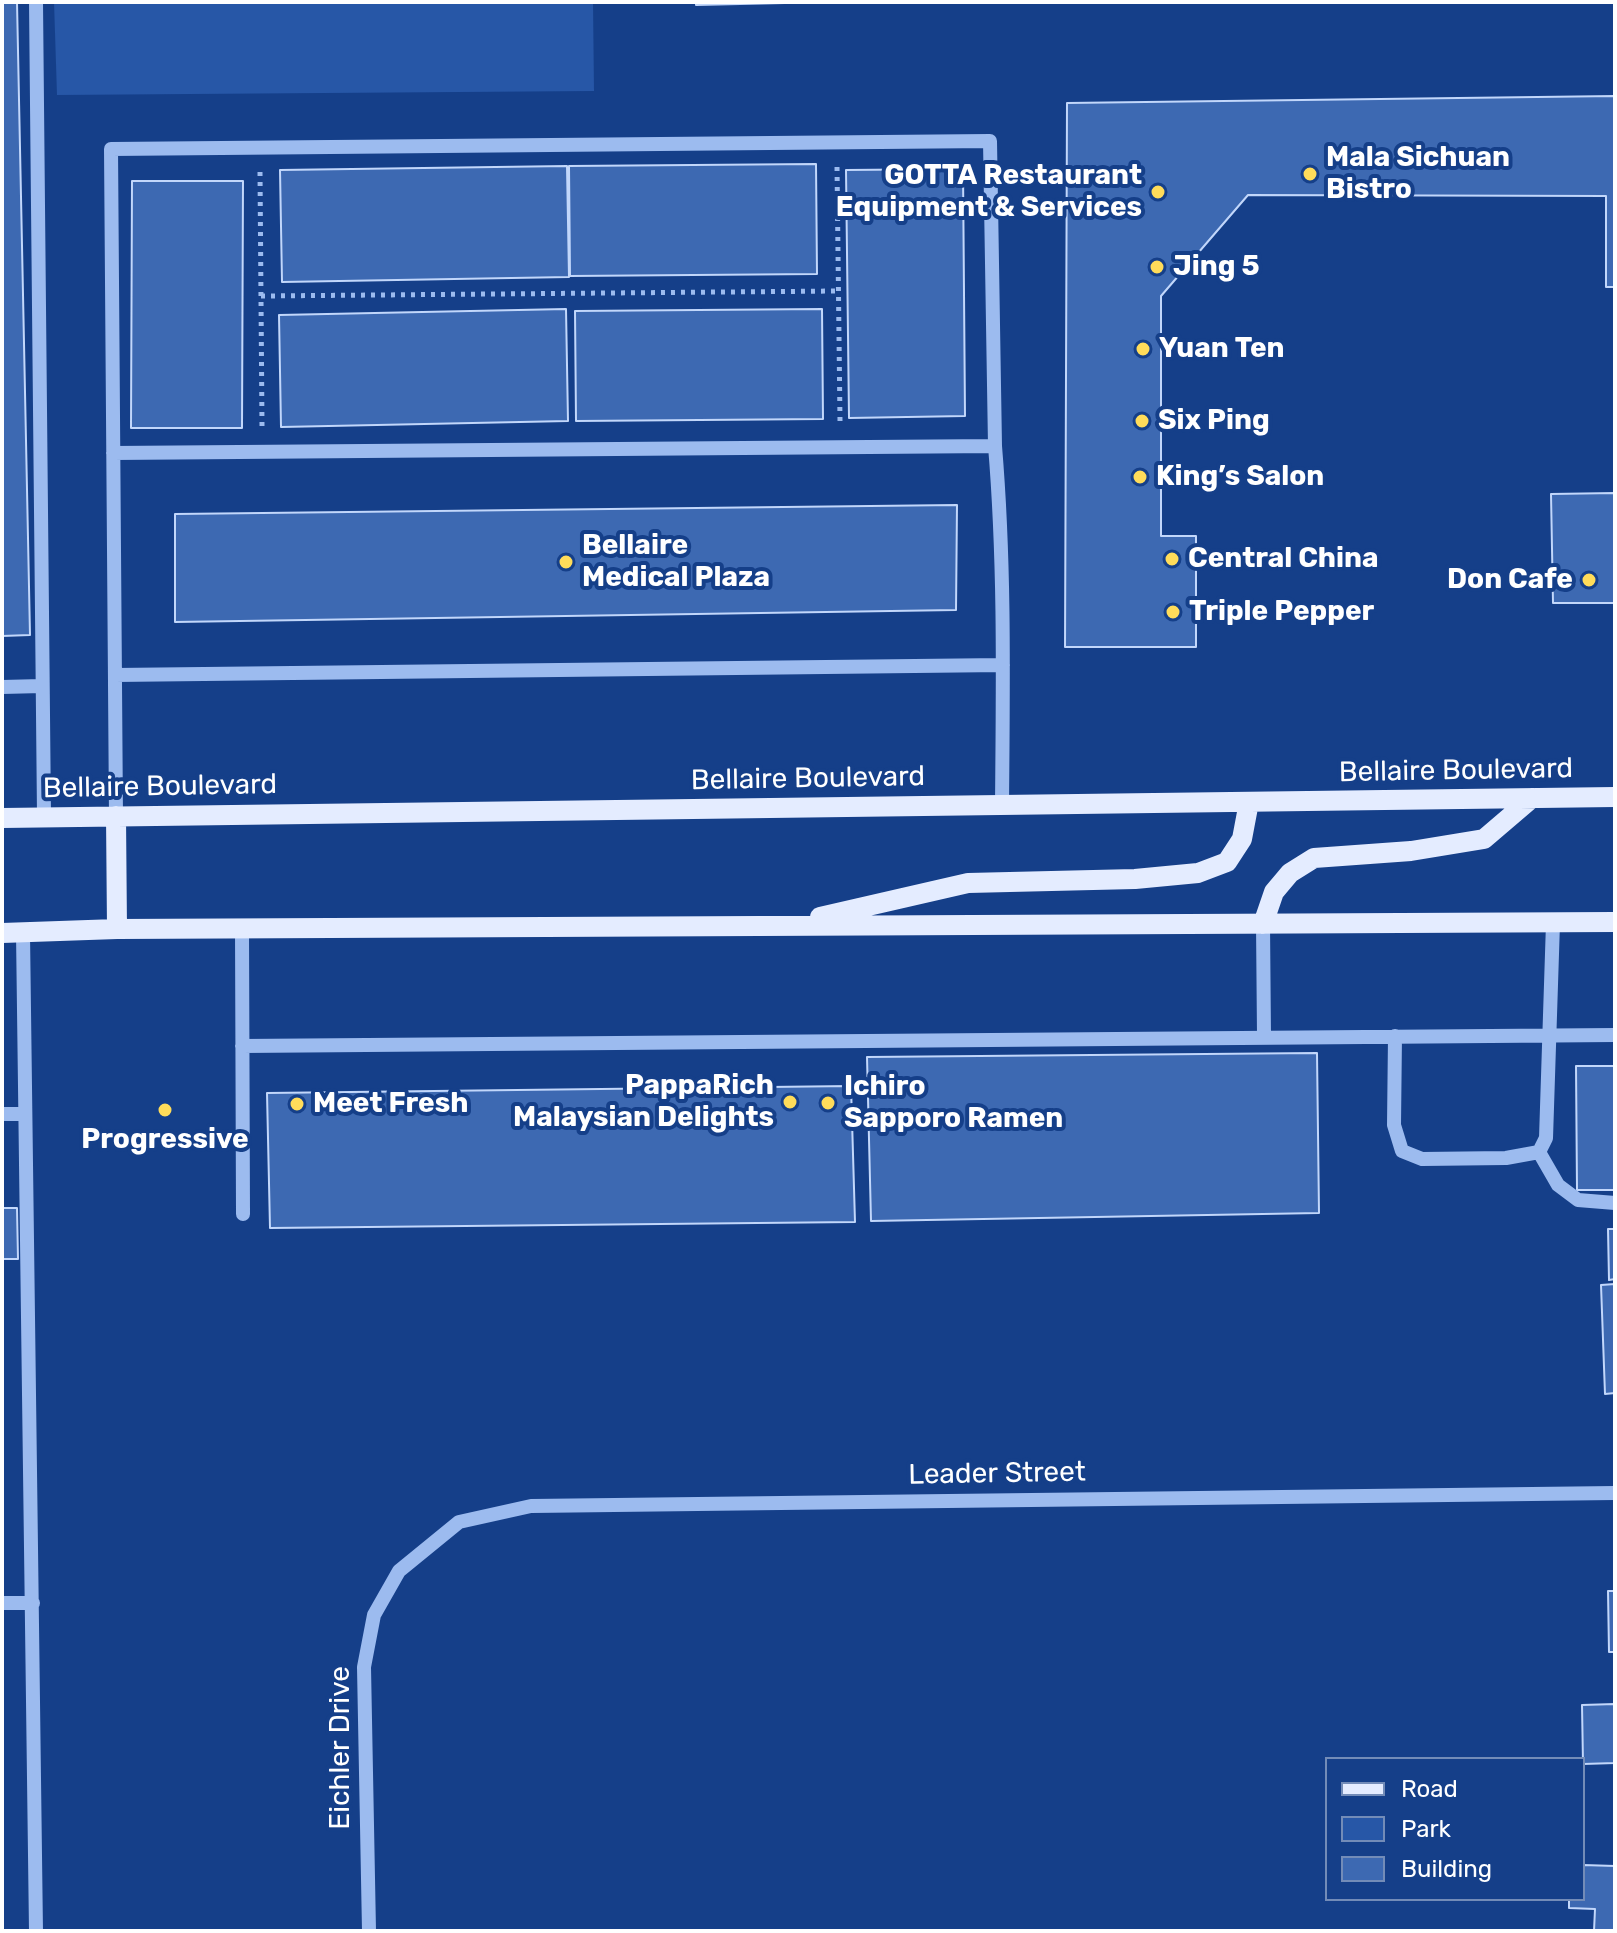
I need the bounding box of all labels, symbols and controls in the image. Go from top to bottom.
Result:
place label: Mala Sichuan Bistro [1326,141,1510,207]
place label: GOTTA Restaurant Equipment & Services [836,159,1142,225]
marker: Mala Sichuan Bistro [1301,165,1319,183]
marker: GOTTA Restaurant Equipment & Services [1149,183,1167,201]
place label: Jing 5 [1173,250,1260,284]
marker: Jing 5 [1148,258,1166,276]
place label: Yuan Ten [1159,332,1285,366]
marker: Yuan Ten [1134,340,1152,358]
place label: Six Ping [1158,404,1270,438]
marker: Six Ping [1133,412,1151,430]
place label: King’s Salon [1156,460,1324,494]
marker: King’s Salon [1131,468,1149,486]
place label: Bellaire Medical Plaza [582,529,770,595]
place label: Central China [1188,542,1379,576]
marker: Central China [1163,550,1181,568]
marker: Bellaire Medical Plaza [557,553,575,571]
place label: Don Cafe [1447,563,1573,597]
marker: Don Cafe [1580,571,1598,589]
place label: Triple Pepper [1189,595,1374,629]
marker: Triple Pepper [1164,603,1182,621]
street label: Bellaire Boulevard [1339,752,1573,790]
street label: Bellaire Boulevard [691,760,925,798]
street label: Bellaire Boulevard [43,768,277,806]
place label: PappaRich Malaysian Delights [513,1069,774,1135]
place label: Ichiro Sapporo Ramen [844,1070,1063,1136]
place label: Meet Fresh [313,1087,468,1121]
marker: PappaRich Malaysian Delights [781,1093,799,1111]
marker: Ichiro Sapporo Ramen [819,1094,837,1112]
marker: Meet Fresh [288,1095,306,1113]
marker: Progressive [156,1101,174,1119]
place label: Progressive [81,1123,249,1157]
street label: Leader Street [908,1456,1086,1492]
street label: Eichler Drive [324,1666,358,1830]
legend [1325,1757,1585,1901]
text: Road [1401,1775,1458,1803]
text: Park [1401,1815,1451,1843]
text: Building [1401,1855,1492,1883]

